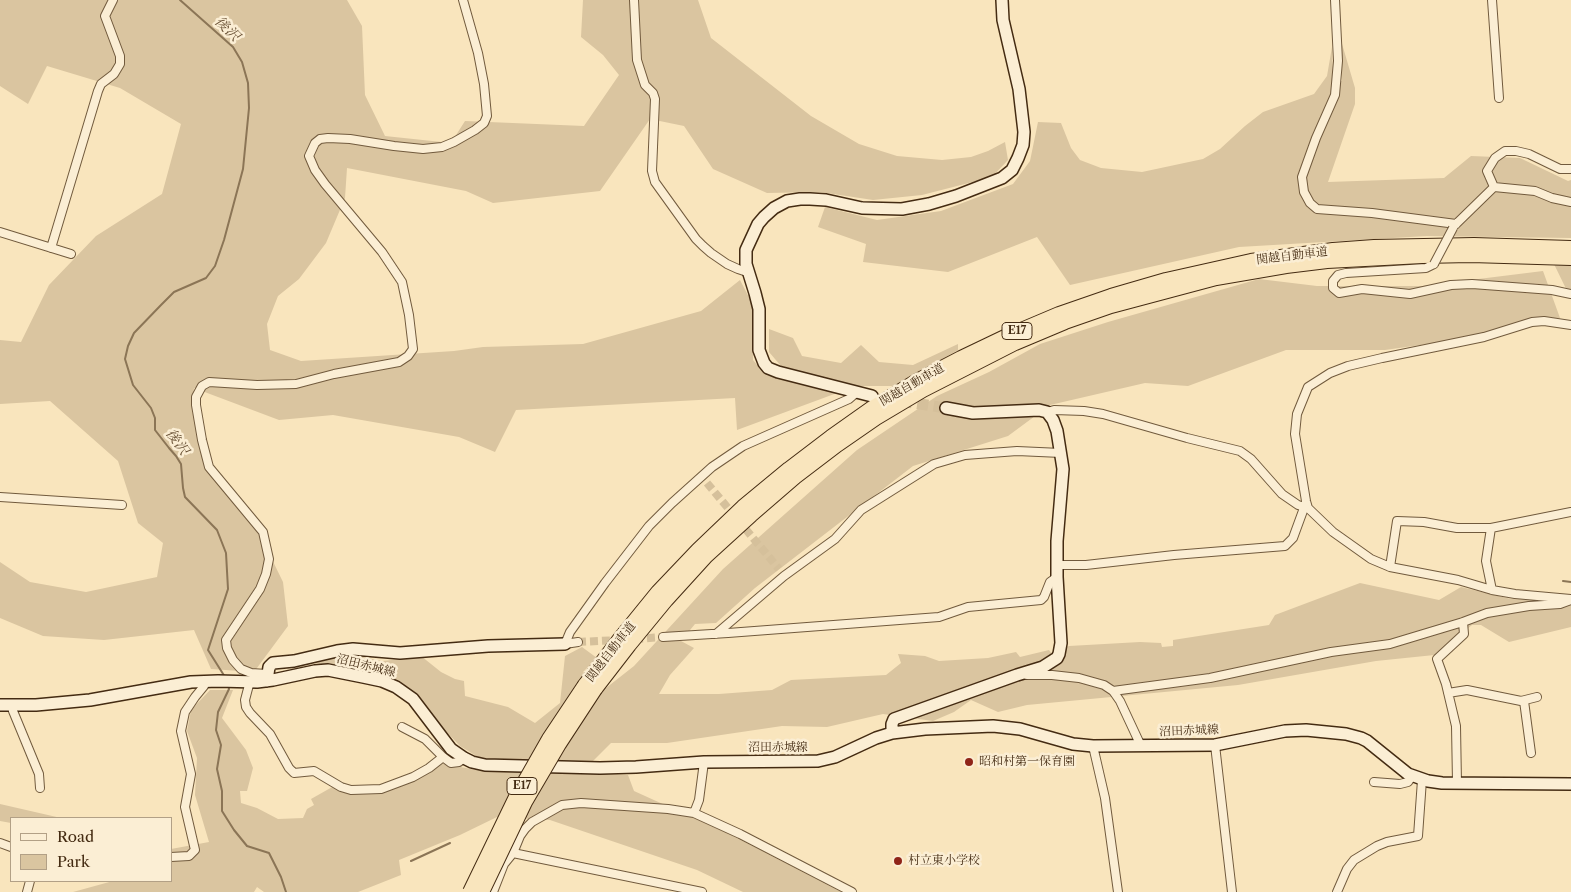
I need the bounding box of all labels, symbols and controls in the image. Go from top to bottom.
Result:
water label: 後沢 [211,13,243,45]
street label: 関越自動車道 [1255,244,1329,268]
road number: E17 [1002,322,1032,340]
street label: 関越自動車道 [877,361,947,409]
water label: 後沢 [162,426,192,458]
street label: 関越自動車道 [583,619,639,685]
street label: 沼田赤城線 [335,652,397,680]
street label: 沼田赤城線 [1159,723,1219,739]
street label: 沼田赤城線 [748,741,808,755]
place label: 昭和村第一保育園 [979,755,1075,769]
marker: 昭和村第一保育園 [963,756,975,768]
road number: E17 [507,778,537,794]
legend [10,817,172,882]
text: Road [57,827,94,846]
text: Park [57,852,90,871]
place label: 村立東小学校 [908,854,980,868]
marker: 村立東小学校 [892,855,904,867]

